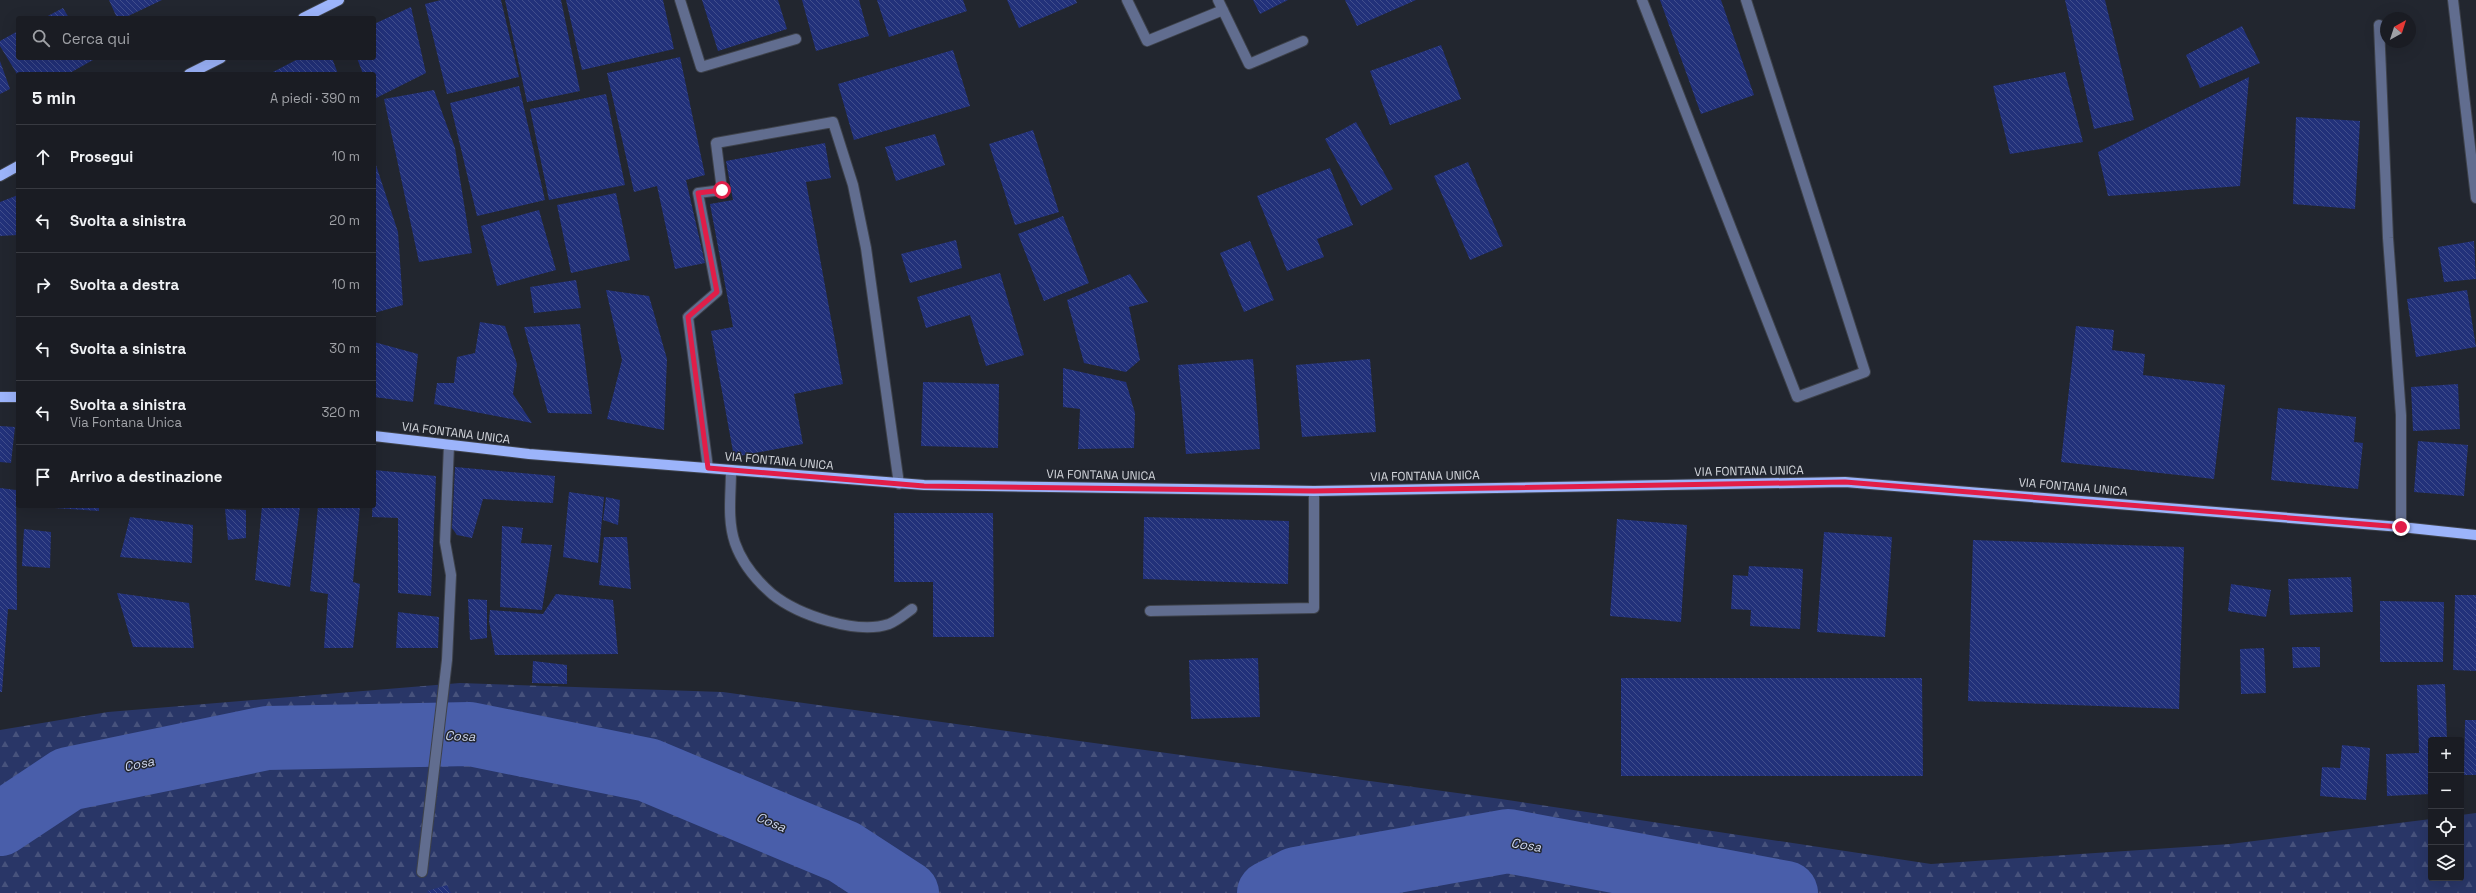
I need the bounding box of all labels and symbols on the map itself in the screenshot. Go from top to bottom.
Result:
north arrow [2380,12,2416,48]
route start [713,181,731,199]
street label: VIA FONTANA UNICA [401,418,512,448]
street label: VIA FONTANA UNICA [724,448,835,474]
street label: VIA FONTANA UNICA [1694,462,1804,480]
street label: VIA FONTANA UNICA [1046,466,1156,484]
street label: VIA FONTANA UNICA [1370,467,1480,485]
street label: VIA FONTANA UNICA [2018,474,2129,500]
route end [2392,518,2410,536]
water label: Cosa [444,727,476,745]
water label: Cosa [122,752,156,776]
water label: Cosa [754,808,789,836]
water label: Cosa [1510,834,1543,856]

